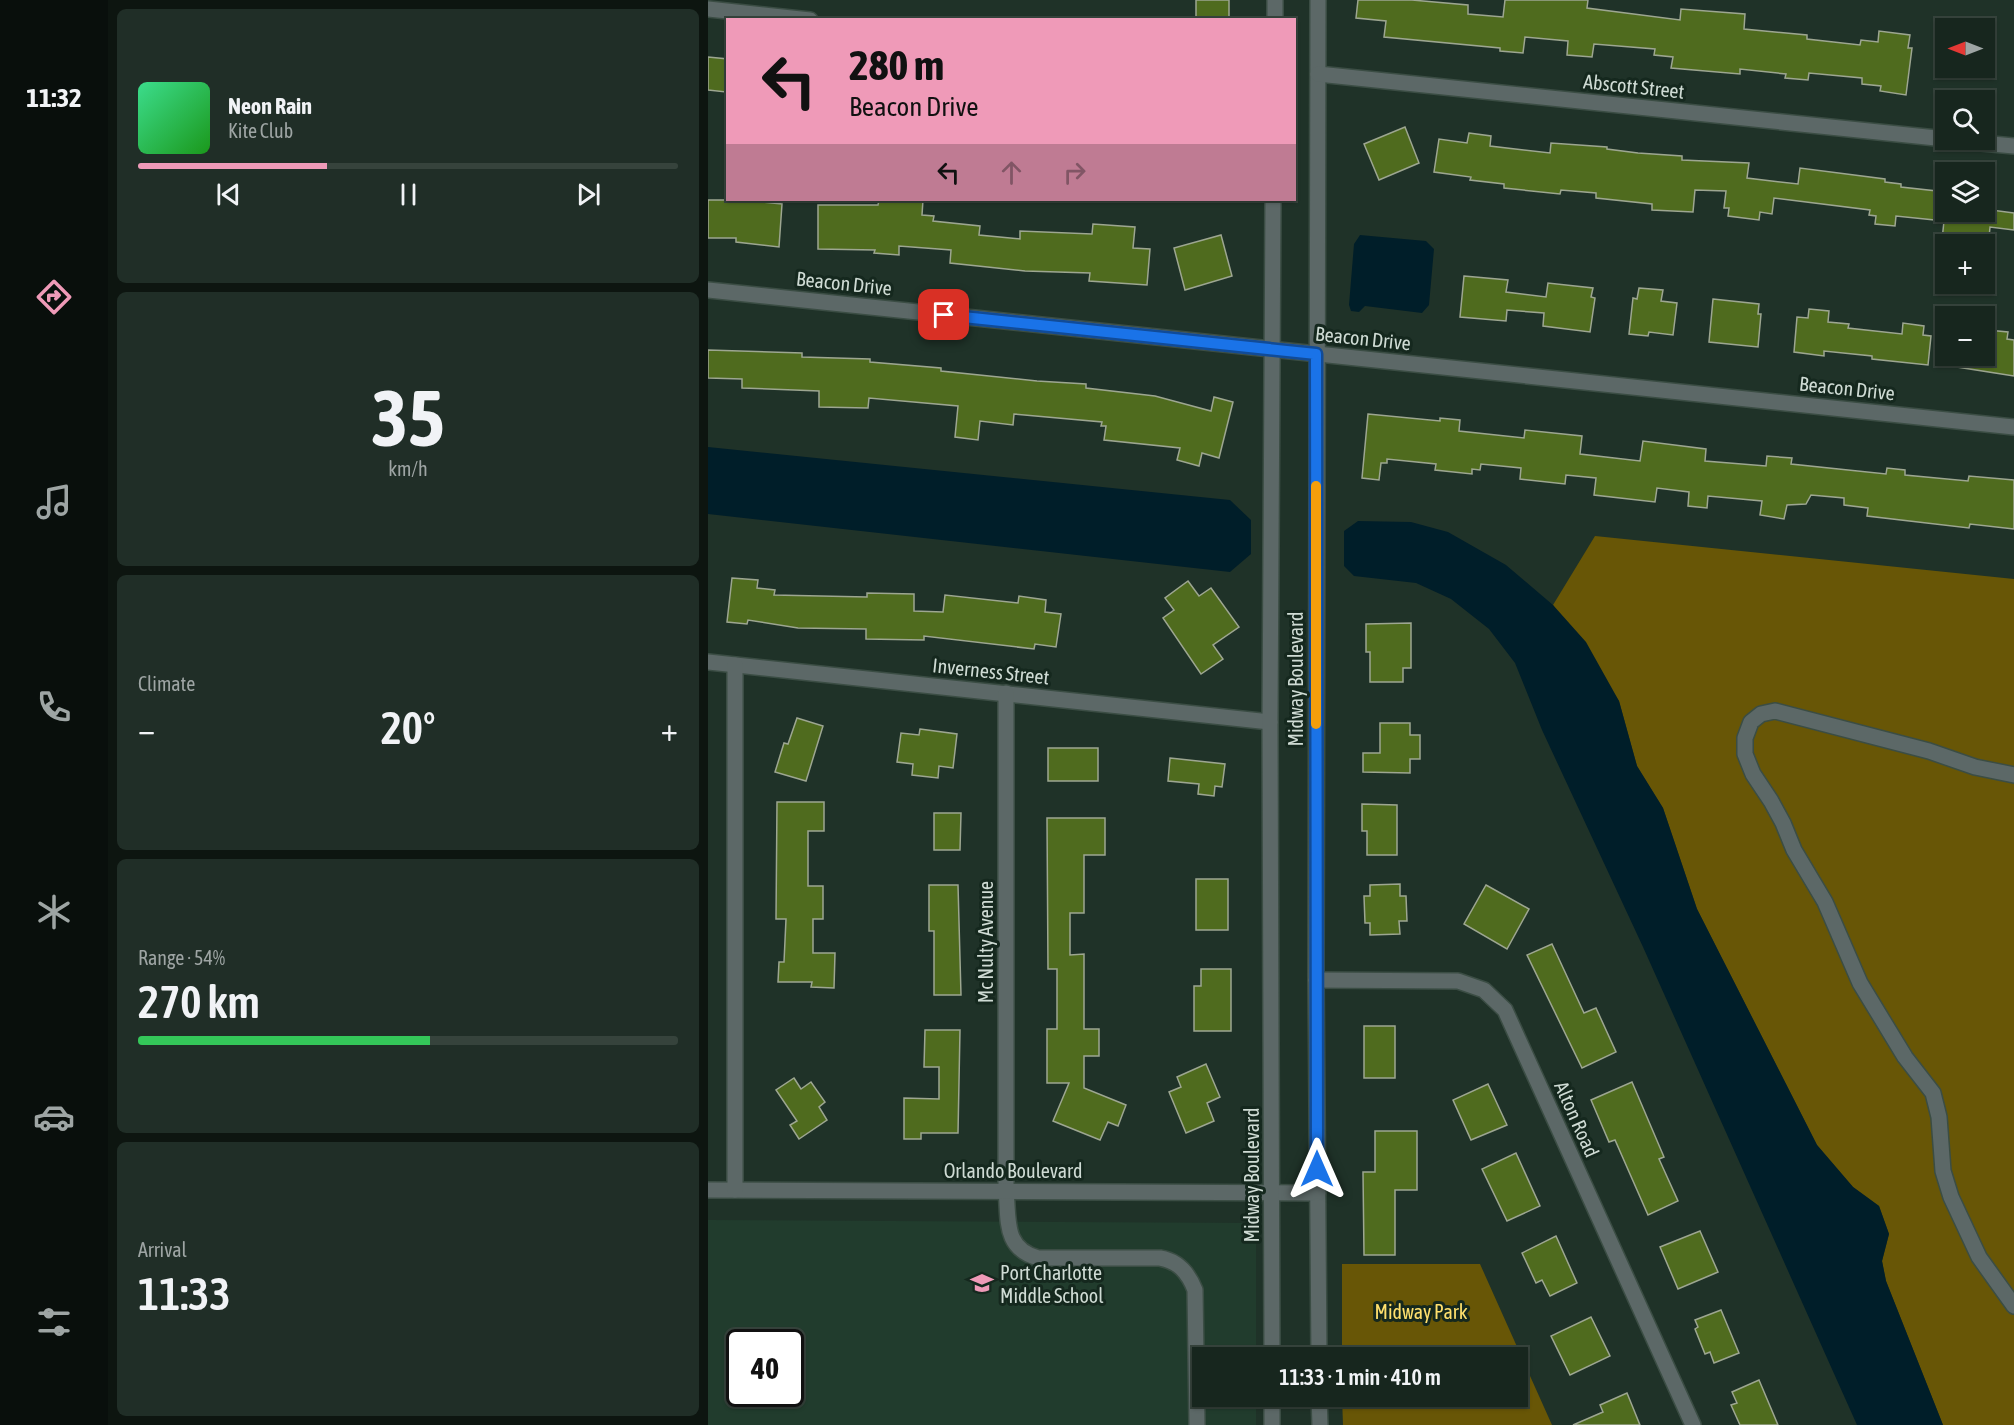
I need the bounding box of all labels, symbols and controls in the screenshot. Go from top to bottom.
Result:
north arrow [1935,18,1995,78]
map controls [1935,18,1995,366]
text: 280 m [849,41,944,89]
icon: left [750,42,828,120]
street label: Abscott Street [1582,69,1686,103]
text: 11:32 [26,82,82,113]
button: search [1935,90,1995,150]
text: Beacon Drive [849,91,979,122]
text: Neon Rain [228,93,312,119]
text: Kite Club [228,119,293,142]
icon: left [932,156,965,189]
icon: ahead [995,156,1028,189]
icon: right [1058,156,1091,189]
button: layers [1935,162,1995,222]
icon: previous [212,178,245,211]
icon: pause [392,178,425,211]
icon: next [572,178,605,211]
button: + [1935,234,1995,294]
street label: Beacon Drive [795,267,893,299]
icon: directions [33,276,75,318]
pin [918,289,969,340]
icon: arrive [927,298,960,331]
button: − [1935,306,1995,366]
street label: Beacon Drive [1314,322,1412,354]
street label: Beacon Drive [1798,372,1896,404]
text: 35 [371,373,445,463]
text: km/h [388,457,428,480]
icon: music [33,481,75,523]
street label: Midway Boulevard [1284,612,1307,746]
street label: Inverness Street [931,653,1051,689]
text: Climate [138,672,195,695]
icon: phone [33,686,75,728]
text: 20° [381,702,435,754]
text: − [138,710,155,748]
text: + [661,710,678,748]
street label: Mc Nulty Avenue [974,881,997,1003]
icon: climate [33,891,75,933]
text: Range · 54% [138,946,225,969]
text: 270 km [138,976,260,1028]
street label: Alton Road [1550,1077,1604,1161]
icon: car [33,1096,75,1138]
street label: Midway Boulevard [1240,1108,1263,1242]
position arrow [1285,1137,1349,1201]
street label: Orlando Boulevard [944,1159,1082,1182]
text: Arrival [138,1238,187,1261]
place label: Port Charlotte Middle School [1000,1261,1104,1307]
text: 11:33 [138,1268,231,1320]
school or university icon: Port Charlotte Middle School [969,1270,995,1296]
park label: Midway Park [1375,1300,1468,1323]
icon: filters [33,1301,75,1343]
speed limit sign: 40 [726,1329,804,1407]
text: 11:33 · 1 min · 410 m [1279,1364,1441,1390]

